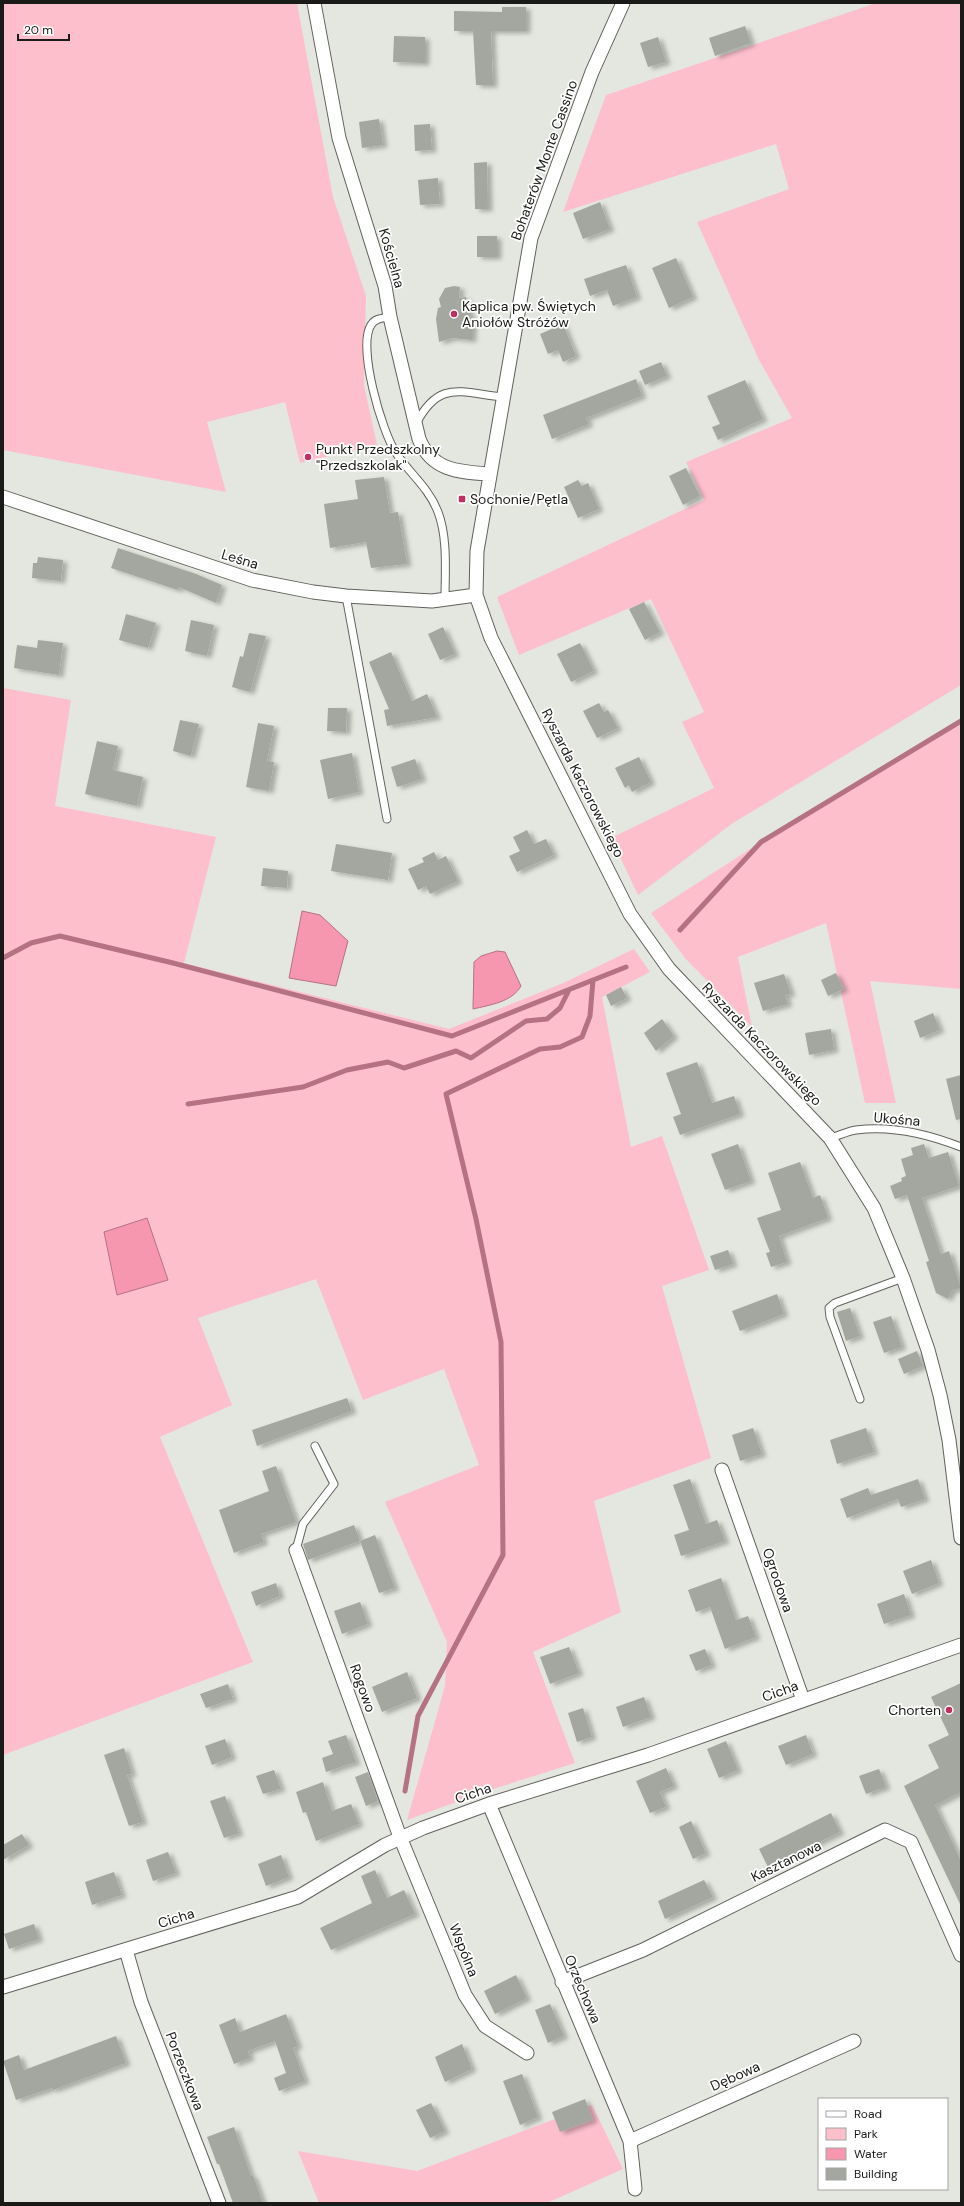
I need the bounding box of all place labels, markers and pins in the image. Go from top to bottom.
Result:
place label: Kaplica pw. Świętych Aniołów Stróżów [462,297,596,331]
marker: Kaplica pw. Świętych Aniołów Stróżów [449,309,459,319]
place label: Punkt Przedszkolny "Przedszkolak" [316,440,440,474]
marker: Punkt Przedszkolny "Przedszkolak" [303,452,313,462]
place label: Sochonie/Pętla [470,490,568,508]
marker: Sochonie/Pętla [457,494,467,504]
place label: Chorten [888,1701,941,1719]
marker: Chorten [944,1705,954,1715]

